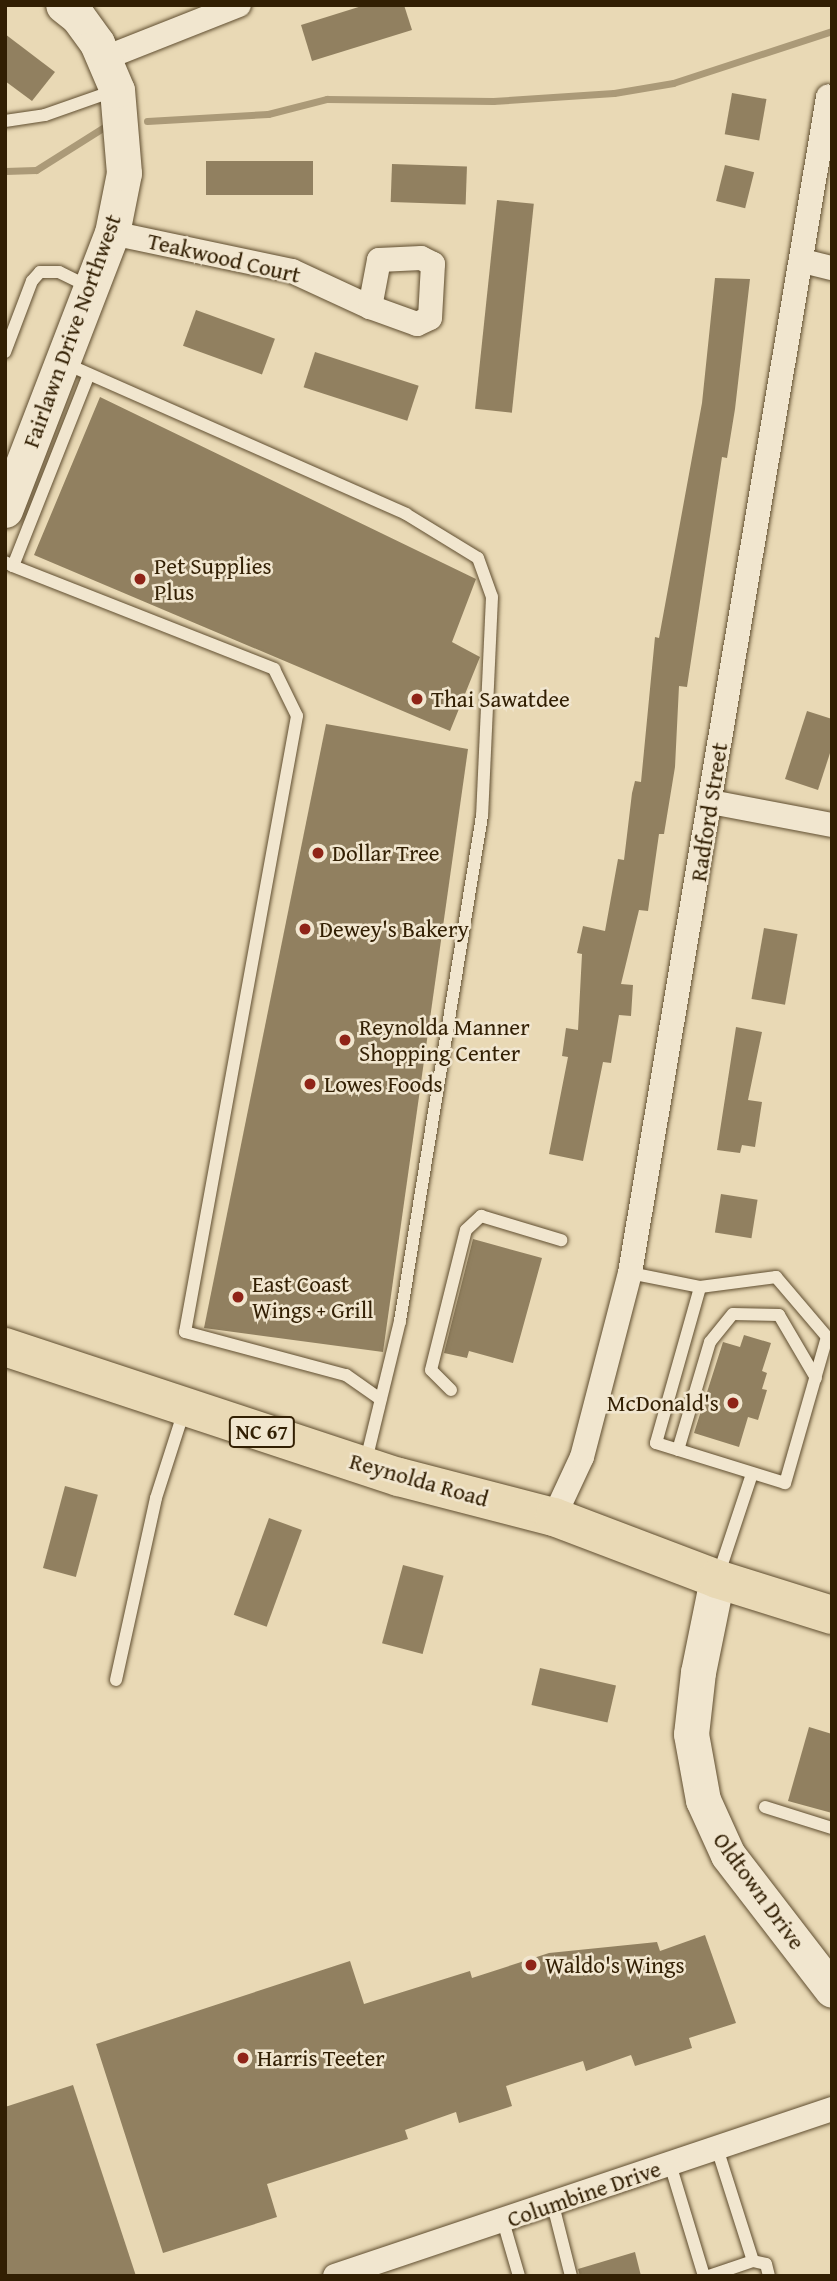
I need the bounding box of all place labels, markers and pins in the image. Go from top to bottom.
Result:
place label: Pet Supplies Plus [154,552,272,606]
marker: Pet Supplies Plus [132,571,148,587]
place label: Thai Sawatdee [431,685,570,713]
marker: Thai Sawatdee [409,691,425,707]
place label: Dollar Tree [332,839,440,867]
marker: Dollar Tree [310,845,326,861]
place label: Dewey's Bakery [319,915,469,943]
marker: Dewey's Bakery [297,921,313,937]
place label: Reynolda Manner Shopping Center [359,1013,530,1067]
marker: Reynolda Manner Shopping Center [337,1032,353,1048]
place label: Lowes Foods [324,1070,443,1098]
marker: Lowes Foods [302,1076,318,1092]
place label: East Coast Wings + Grill [252,1270,374,1324]
marker: East Coast Wings + Grill [230,1289,246,1305]
place label: McDonald's [607,1389,719,1417]
marker: McDonald's [725,1395,741,1411]
place label: Waldo's Wings [545,1951,685,1979]
marker: Waldo's Wings [523,1957,539,1973]
place label: Harris Teeter [257,2044,385,2072]
marker: Harris Teeter [235,2050,251,2066]

